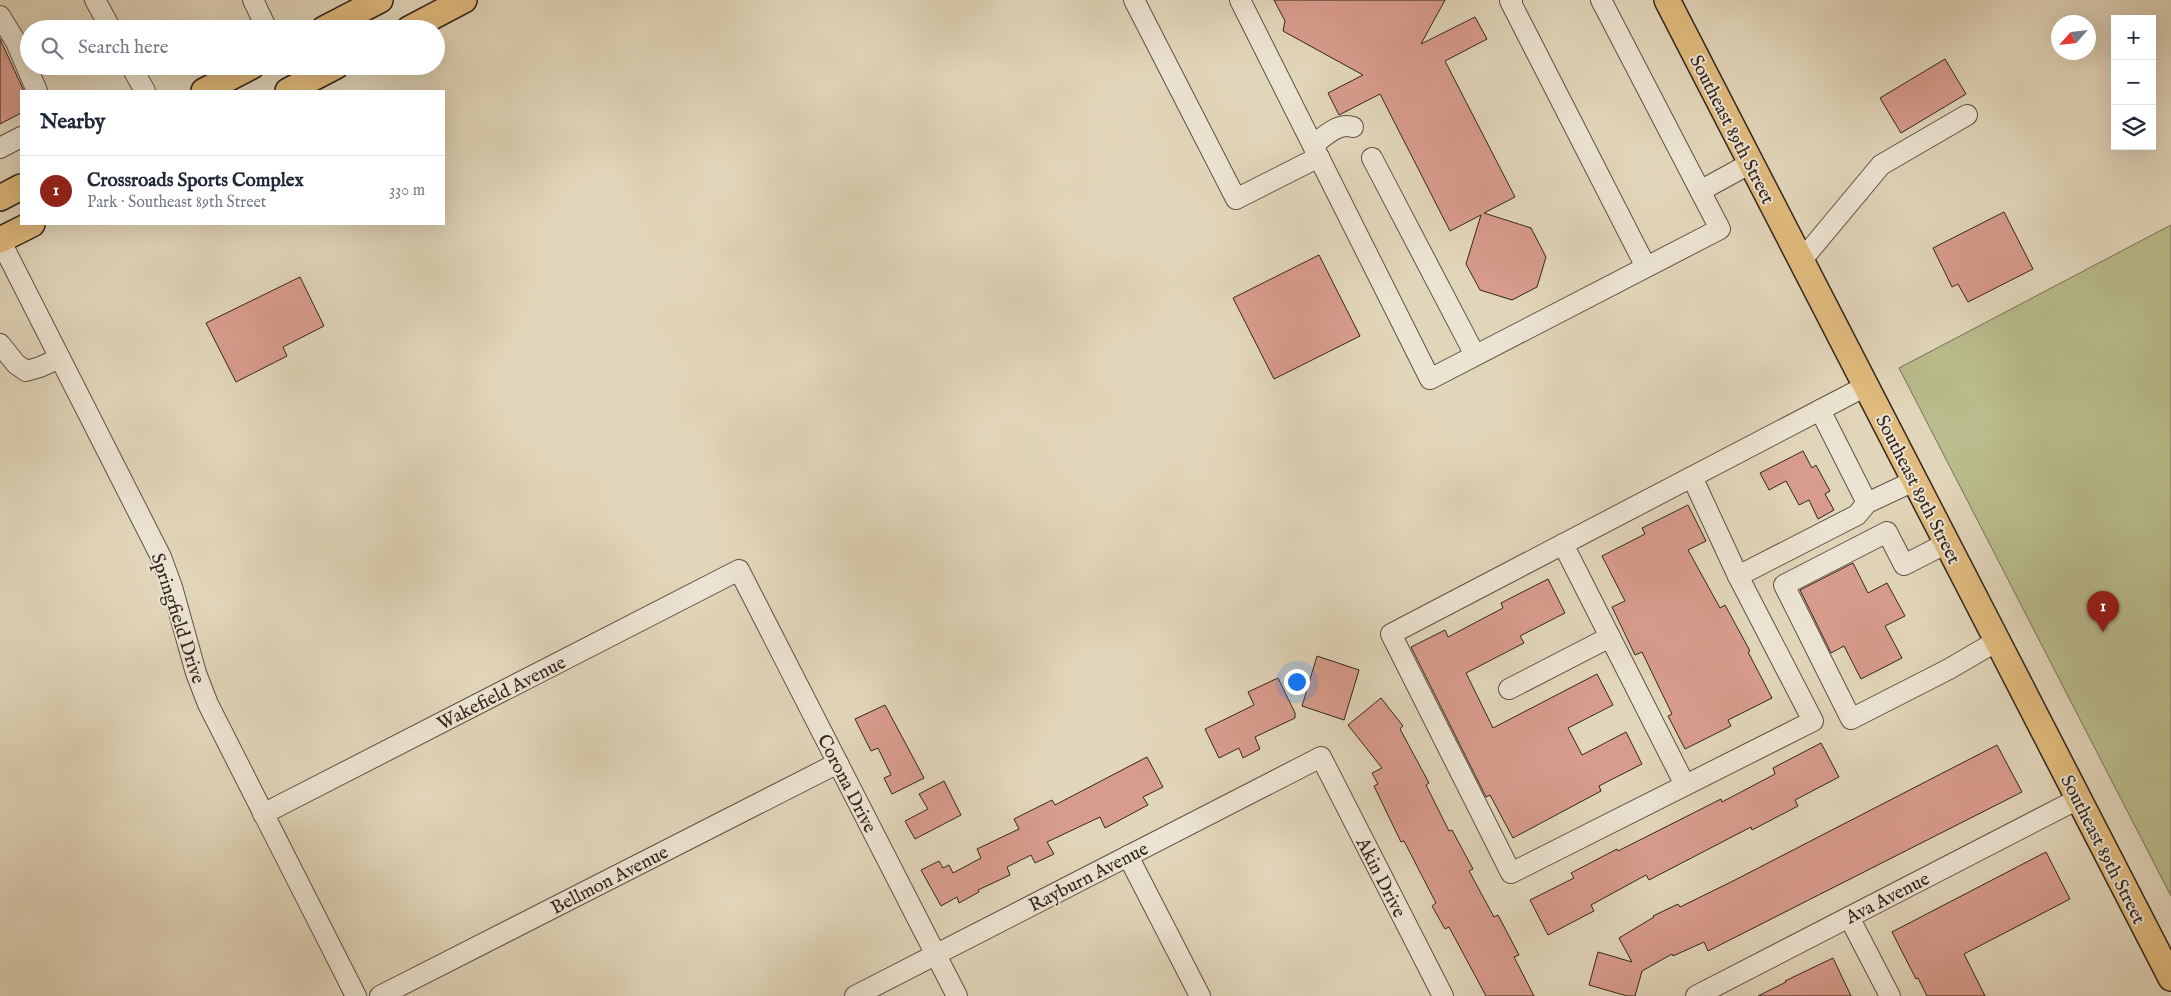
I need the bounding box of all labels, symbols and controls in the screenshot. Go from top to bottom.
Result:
north arrow [2051,15,2096,60]
map controls [2111,15,2156,150]
button: + [2111,15,2156,60]
search box [20,20,445,75]
icon: search [38,34,66,62]
text: Search here [78,36,169,60]
street label: Southeast 89th Street [1683,51,1779,209]
button: − [2111,60,2156,105]
button: layers [2111,105,2156,150]
text: Nearby [40,109,105,136]
text: Crossroads Sports Complex [87,169,304,193]
text: 1 [53,181,59,201]
text: 330 m [389,181,425,201]
text: Park · Southeast 89th Street [87,193,266,213]
street label: Southeast 89th Street [1869,411,1965,569]
street label: Springfield Drive [145,550,210,687]
pin: 1 [2087,591,2119,632]
street label: Wakefield Avenue [434,651,570,737]
your location [1284,669,1310,695]
street label: Corona Drive [811,730,881,838]
street label: Southeast 89th Street [2054,771,2150,929]
street label: Akin Drive [1349,833,1411,922]
street label: Rayburn Avenue [1025,837,1153,918]
street label: Bellmon Avenue [547,841,673,921]
street label: Ava Avenue [1841,867,1934,931]

